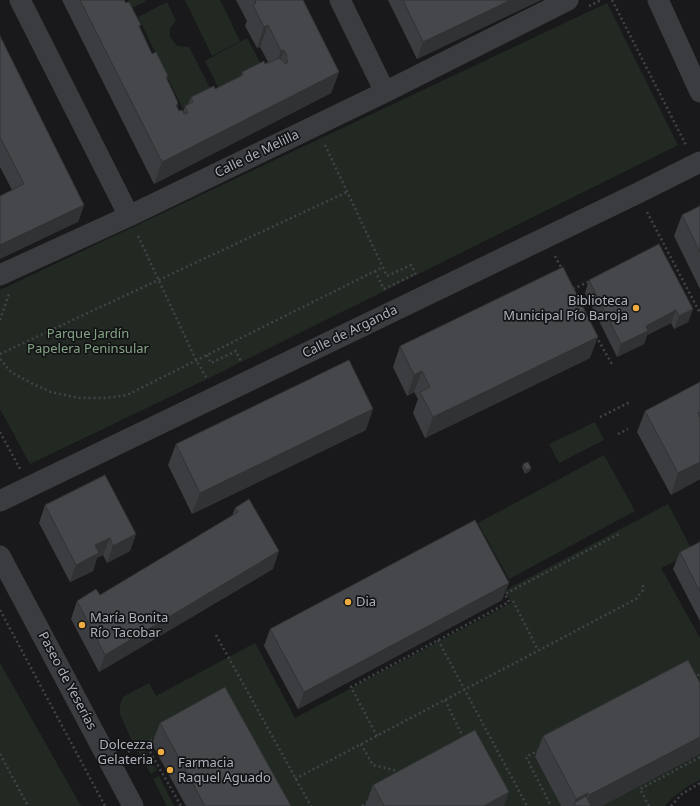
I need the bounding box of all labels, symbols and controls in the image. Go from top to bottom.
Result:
street label: Calle de Melilla [212,127,302,181]
place label: Biblioteca Municipal Pío Baroja [503,293,628,324]
street label: Calle de Arganda [300,302,400,362]
marker: Biblioteca Municipal Pío Baroja [631,303,641,313]
park label: Parque Jardín Papelera Peninsular [27,326,149,357]
place label: Dia [356,594,376,610]
marker: Dia [343,597,353,607]
place label: María Bonita Río Tacobar [90,610,168,641]
marker: María Bonita Río Tacobar [77,620,87,630]
street label: Paseo de Yeserías [35,629,99,733]
place label: Dolcezza Gelateria [98,737,153,768]
marker: Dolcezza Gelateria [156,747,166,757]
place label: Farmacia Raquel Aguado [178,755,271,786]
marker: Farmacia Raquel Aguado [165,765,175,775]

